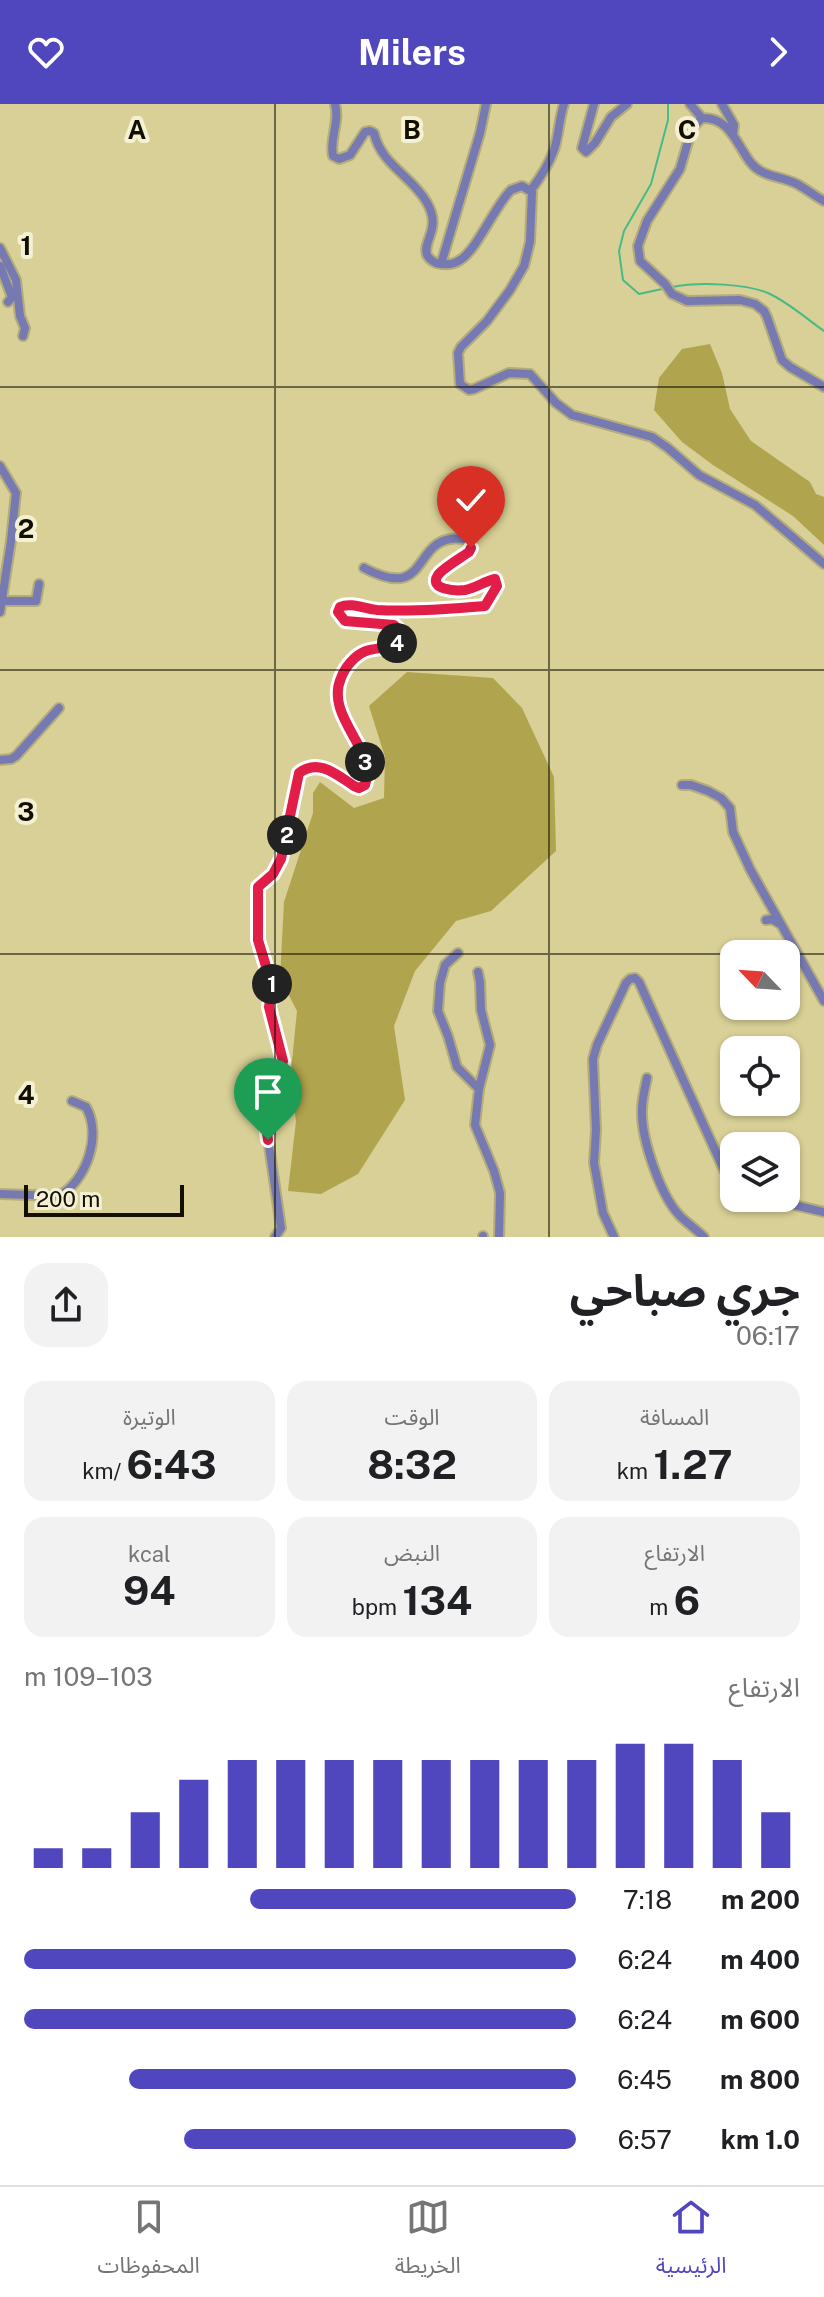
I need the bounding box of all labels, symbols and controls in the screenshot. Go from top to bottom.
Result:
icon: heart [24,30,68,74]
icon: forward [756,30,800,74]
text: Milers [358,31,466,73]
text: A [128,114,147,145]
text: B [403,114,421,145]
text: C [678,114,696,145]
text: 1 [20,230,32,261]
pin [437,466,505,548]
icon: check [449,478,493,522]
text: 2 [18,513,34,544]
pin: 4 [377,623,417,663]
text: 4 [390,630,404,656]
pin: 3 [345,742,385,782]
text: 3 [358,749,372,775]
text: 3 [17,796,35,827]
pin: 2 [267,815,307,855]
text: 2 [280,822,294,848]
north arrow [720,940,800,1020]
map controls [720,940,800,1212]
pin: 1 [252,964,292,1004]
text: 1 [267,971,277,997]
button: locate [720,1036,800,1116]
pin [234,1058,302,1140]
icon: arrive [246,1070,290,1114]
text: 4 [17,1079,35,1110]
button: layers [720,1132,800,1212]
scale bar [24,1181,184,1217]
text: 200 m [36,1186,100,1212]
button: share [24,1263,108,1347]
text: جري صباحي [570,1264,800,1316]
text: 06:17 [736,1320,800,1351]
text: الوتيرة [123,1404,176,1430]
text: الوقت [384,1404,440,1430]
text: المسافة [640,1404,709,1430]
text: 6:43 [127,1441,217,1488]
text: 8:32 [367,1441,457,1488]
text: 1.27 [653,1441,733,1488]
text: /km [82,1458,127,1484]
text: km [617,1458,653,1484]
text: النبض [384,1540,440,1566]
text: الارتفاع [644,1540,705,1566]
text: kcal [128,1541,171,1567]
text: 94 [123,1567,176,1614]
text: 134 [402,1577,472,1624]
text: 6 [674,1577,700,1624]
text: bpm [352,1594,402,1620]
text: m [649,1594,674,1620]
text: 103–109 m [24,1661,153,1692]
text: الارتفاع [729,1672,800,1703]
text: 7:18 [623,1884,672,1915]
text: 200 m [721,1884,800,1915]
text: 6:24 [618,1944,672,1975]
text: 400 m [720,1944,800,1975]
text: 6:24 [618,2004,672,2035]
text: 600 m [720,2004,800,2035]
text: 6:45 [617,2064,672,2095]
text: 800 m [720,2064,800,2095]
text: 6:57 [618,2124,672,2155]
text: 1.0 km [721,2124,800,2155]
tab: المحفوظات [98,2195,200,2289]
tab: الخريطة [395,2195,461,2289]
tab: الرئيسية [656,2195,726,2289]

